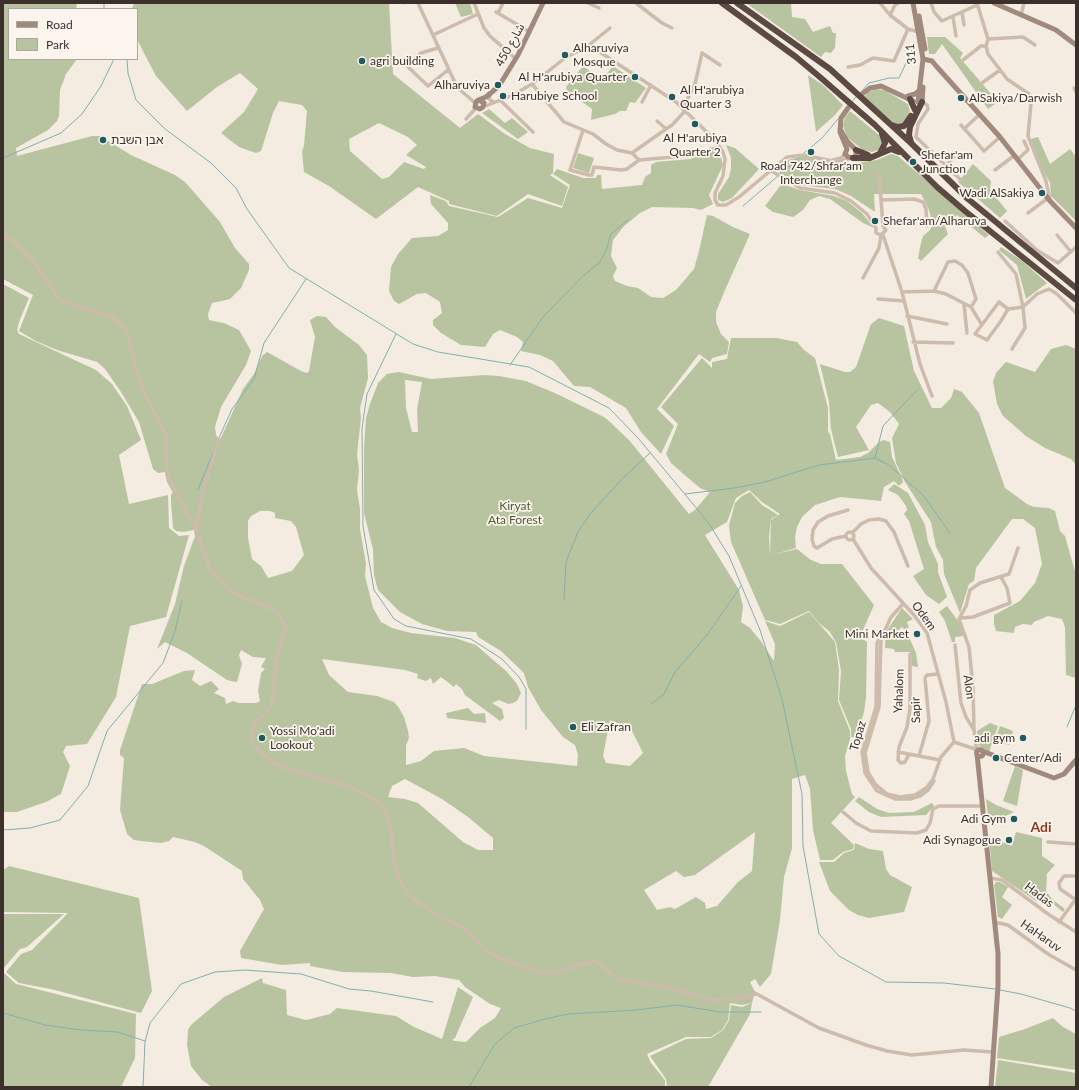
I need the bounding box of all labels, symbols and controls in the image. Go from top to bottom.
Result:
legend [8,8,138,60]
text: Road [46,17,73,32]
street label: شارع 450 [492,21,528,69]
text: Park [46,37,69,52]
place label: Alharuviya Mosque [573,41,629,69]
street label: 311 [903,43,919,65]
marker: Alharuviya Mosque [560,50,570,60]
place label: agri building [370,54,434,68]
marker: agri building [357,56,367,66]
place label: Al H'arubiya Quarter [518,70,627,84]
marker: Al H'arubiya Quarter [630,72,640,82]
place label: Alharuviya [434,78,490,92]
marker: Alharuviya [493,80,503,90]
place label: Al H'arubiya Quarter 3 [680,83,744,111]
place label: Harubiye School [511,89,597,103]
marker: Harubiye School [498,91,508,101]
place label: AlSakiya/Darwish [969,91,1062,105]
marker: Al H'arubiya Quarter 3 [667,92,677,102]
marker: AlSakiya/Darwish [956,93,966,103]
marker: Al H'arubiya Quarter 2 [690,119,700,129]
place label: Al H'arubiya Quarter 2 [663,131,727,159]
place label: אבן השבת [111,133,164,147]
marker: אבן השבת [98,135,108,145]
marker: Road 742/Shfar'am Interchange [806,147,816,157]
place label: Shefar'am Junction [921,148,973,176]
marker: Shefar'am Junction [908,157,918,167]
place label: Road 742/Shfar'am Interchange [760,159,862,187]
place label: Wadi AlSakiya [959,186,1034,200]
marker: Wadi AlSakiya [1037,188,1047,198]
place label: Shefar'am/Alharuva [883,214,986,228]
marker: Shefar'am/Alharuva [870,216,880,226]
park label: Kiryat Ata Forest [488,499,542,527]
street label: Odem [909,599,939,633]
place label: Mini Market [845,627,909,641]
marker: Mini Market [912,629,922,639]
street label: Yahalom [891,669,907,713]
street label: Alon [960,674,978,700]
street label: Sapir [908,697,924,723]
street label: Topaz [847,719,869,753]
place label: Eli Zafran [581,720,631,734]
marker: Eli Zafran [568,722,578,732]
place label: Yossi Mo'adi Lookout [270,724,335,752]
place label: adi gym [974,731,1015,745]
marker: Yossi Mo'adi Lookout [257,733,267,743]
marker: adi gym [1018,733,1028,743]
place label: Center/Adi [1004,751,1062,765]
marker: Center/Adi [991,753,1001,763]
place label: Adi Gym [961,812,1006,826]
marker: Adi Gym [1009,814,1019,824]
district label: Adi [1030,819,1052,835]
place label: Adi Synagogue [923,833,1001,847]
marker: Adi Synagogue [1004,835,1014,845]
street label: Hadas [1022,879,1056,911]
street label: HaHaruv [1018,917,1064,955]

